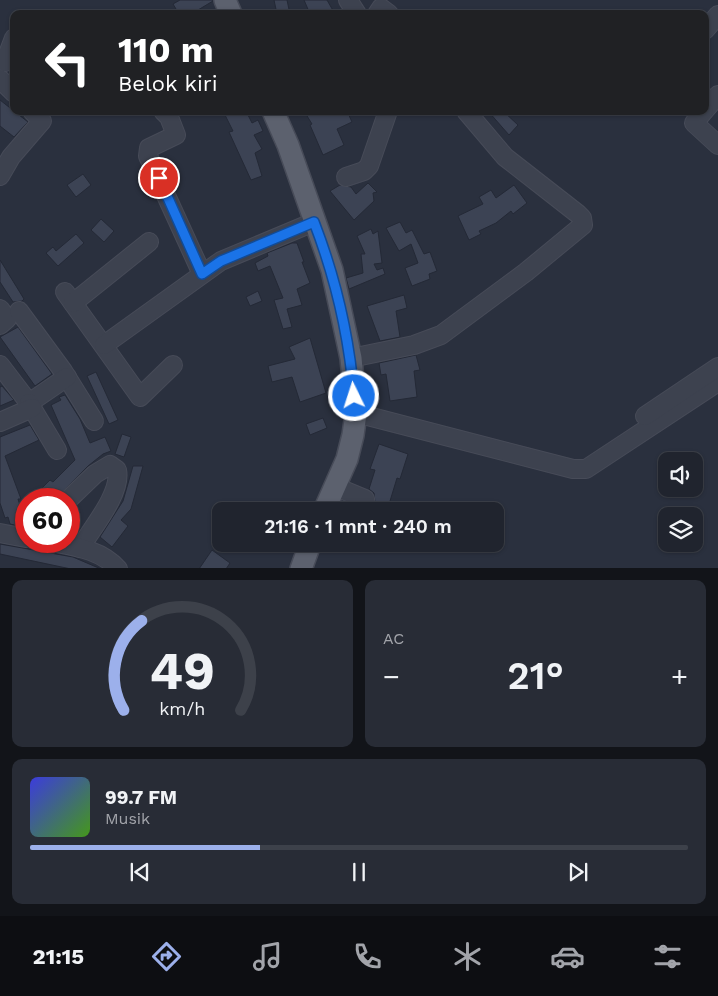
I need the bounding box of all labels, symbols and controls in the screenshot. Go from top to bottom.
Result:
text: 110 m [118,29,214,71]
icon: left [35,30,100,95]
text: Belok kiri [118,71,218,96]
pin [138,157,180,199]
icon: arrive [145,164,173,192]
position arrow [327,369,379,421]
map controls [658,452,703,552]
button: sound [658,452,703,497]
speed limit sign: 60 [15,488,80,553]
button: layers [658,507,703,552]
text: 21:16 · 1 mnt · 240 m [264,515,452,538]
text: AC [383,629,404,648]
text: 49 [150,641,215,702]
text: 21° [507,654,564,698]
text: − [383,660,400,693]
text: + [671,660,688,693]
text: km/h [159,698,206,719]
text: 99.7 FM [105,786,177,809]
text: Musik [105,809,150,828]
icon: previous [126,858,154,886]
icon: pause [345,858,373,886]
icon: next [564,858,592,886]
icon: directions [149,939,184,974]
icon: music [250,939,285,974]
icon: phone [350,939,385,974]
icon: climate [450,939,485,974]
icon: car [550,939,585,974]
icon: filters [650,939,685,974]
text: 21:15 [33,944,84,969]

